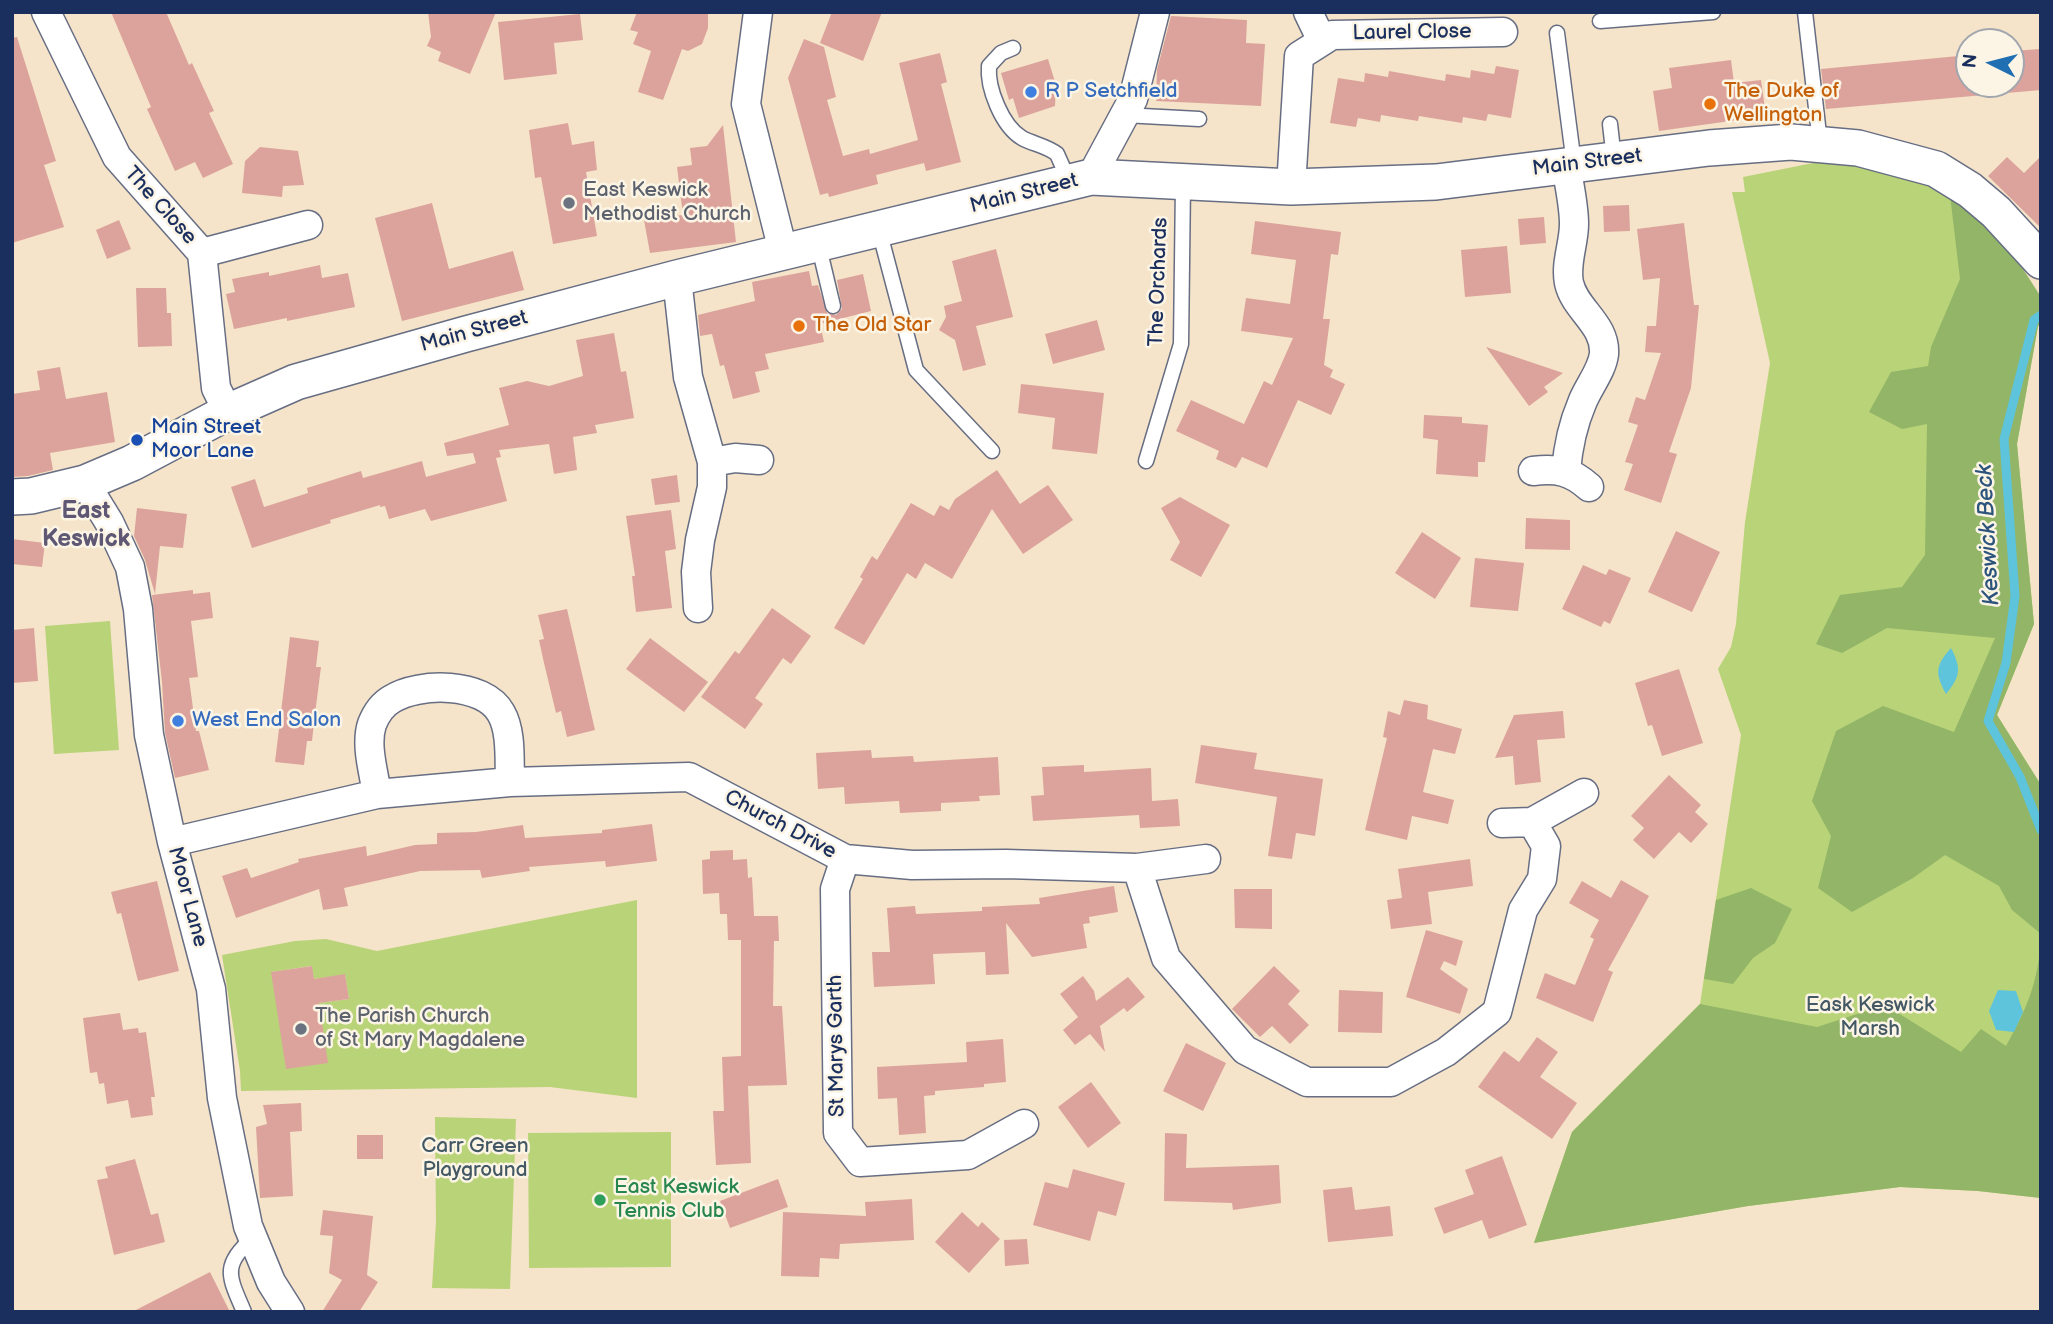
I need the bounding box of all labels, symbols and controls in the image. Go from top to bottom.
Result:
street label: Laurel Close [1352,19,1472,47]
north arrow [1955,28,2025,98]
text: N [1958,53,1983,69]
place label: R P Setchfield [1045,79,1177,105]
place label: The Duke of Wellington [1724,79,1839,129]
marker: R P Setchfield [1023,84,1039,100]
marker: The Duke of Wellington [1702,96,1718,112]
street label: Main Street [1531,144,1643,182]
street label: The Close [119,162,201,250]
street label: Main Street [968,168,1080,220]
place label: East Keswick Methodist Church [583,178,751,228]
marker: East Keswick Methodist Church [561,195,577,211]
street label: The Orchards [1144,217,1174,347]
street label: Main Street [418,306,530,358]
place label: The Old Star [813,313,931,339]
marker: The Old Star [791,318,807,334]
place label: Main Street Moor Lane [151,415,261,465]
marker: Main Street Moor Lane [129,432,145,448]
water label: Keswick Beck [1972,463,2006,607]
district label: East Keswick [42,498,130,554]
place label: West End Salon [192,708,341,734]
marker: West End Salon [170,713,186,729]
street label: Church Drive [720,785,840,865]
street label: Moor Lane [162,844,212,950]
street label: St Marys Garth [823,975,851,1117]
park label: Eask Keswick Marsh [1806,993,1934,1043]
place label: The Parish Church of St Mary Magdalene [315,1004,525,1054]
marker: The Parish Church of St Mary Magdalene [293,1021,309,1037]
park label: Carr Green Playground [421,1134,529,1184]
place label: East Keswick Tennis Club [614,1175,739,1225]
marker: East Keswick Tennis Club [592,1192,608,1208]

